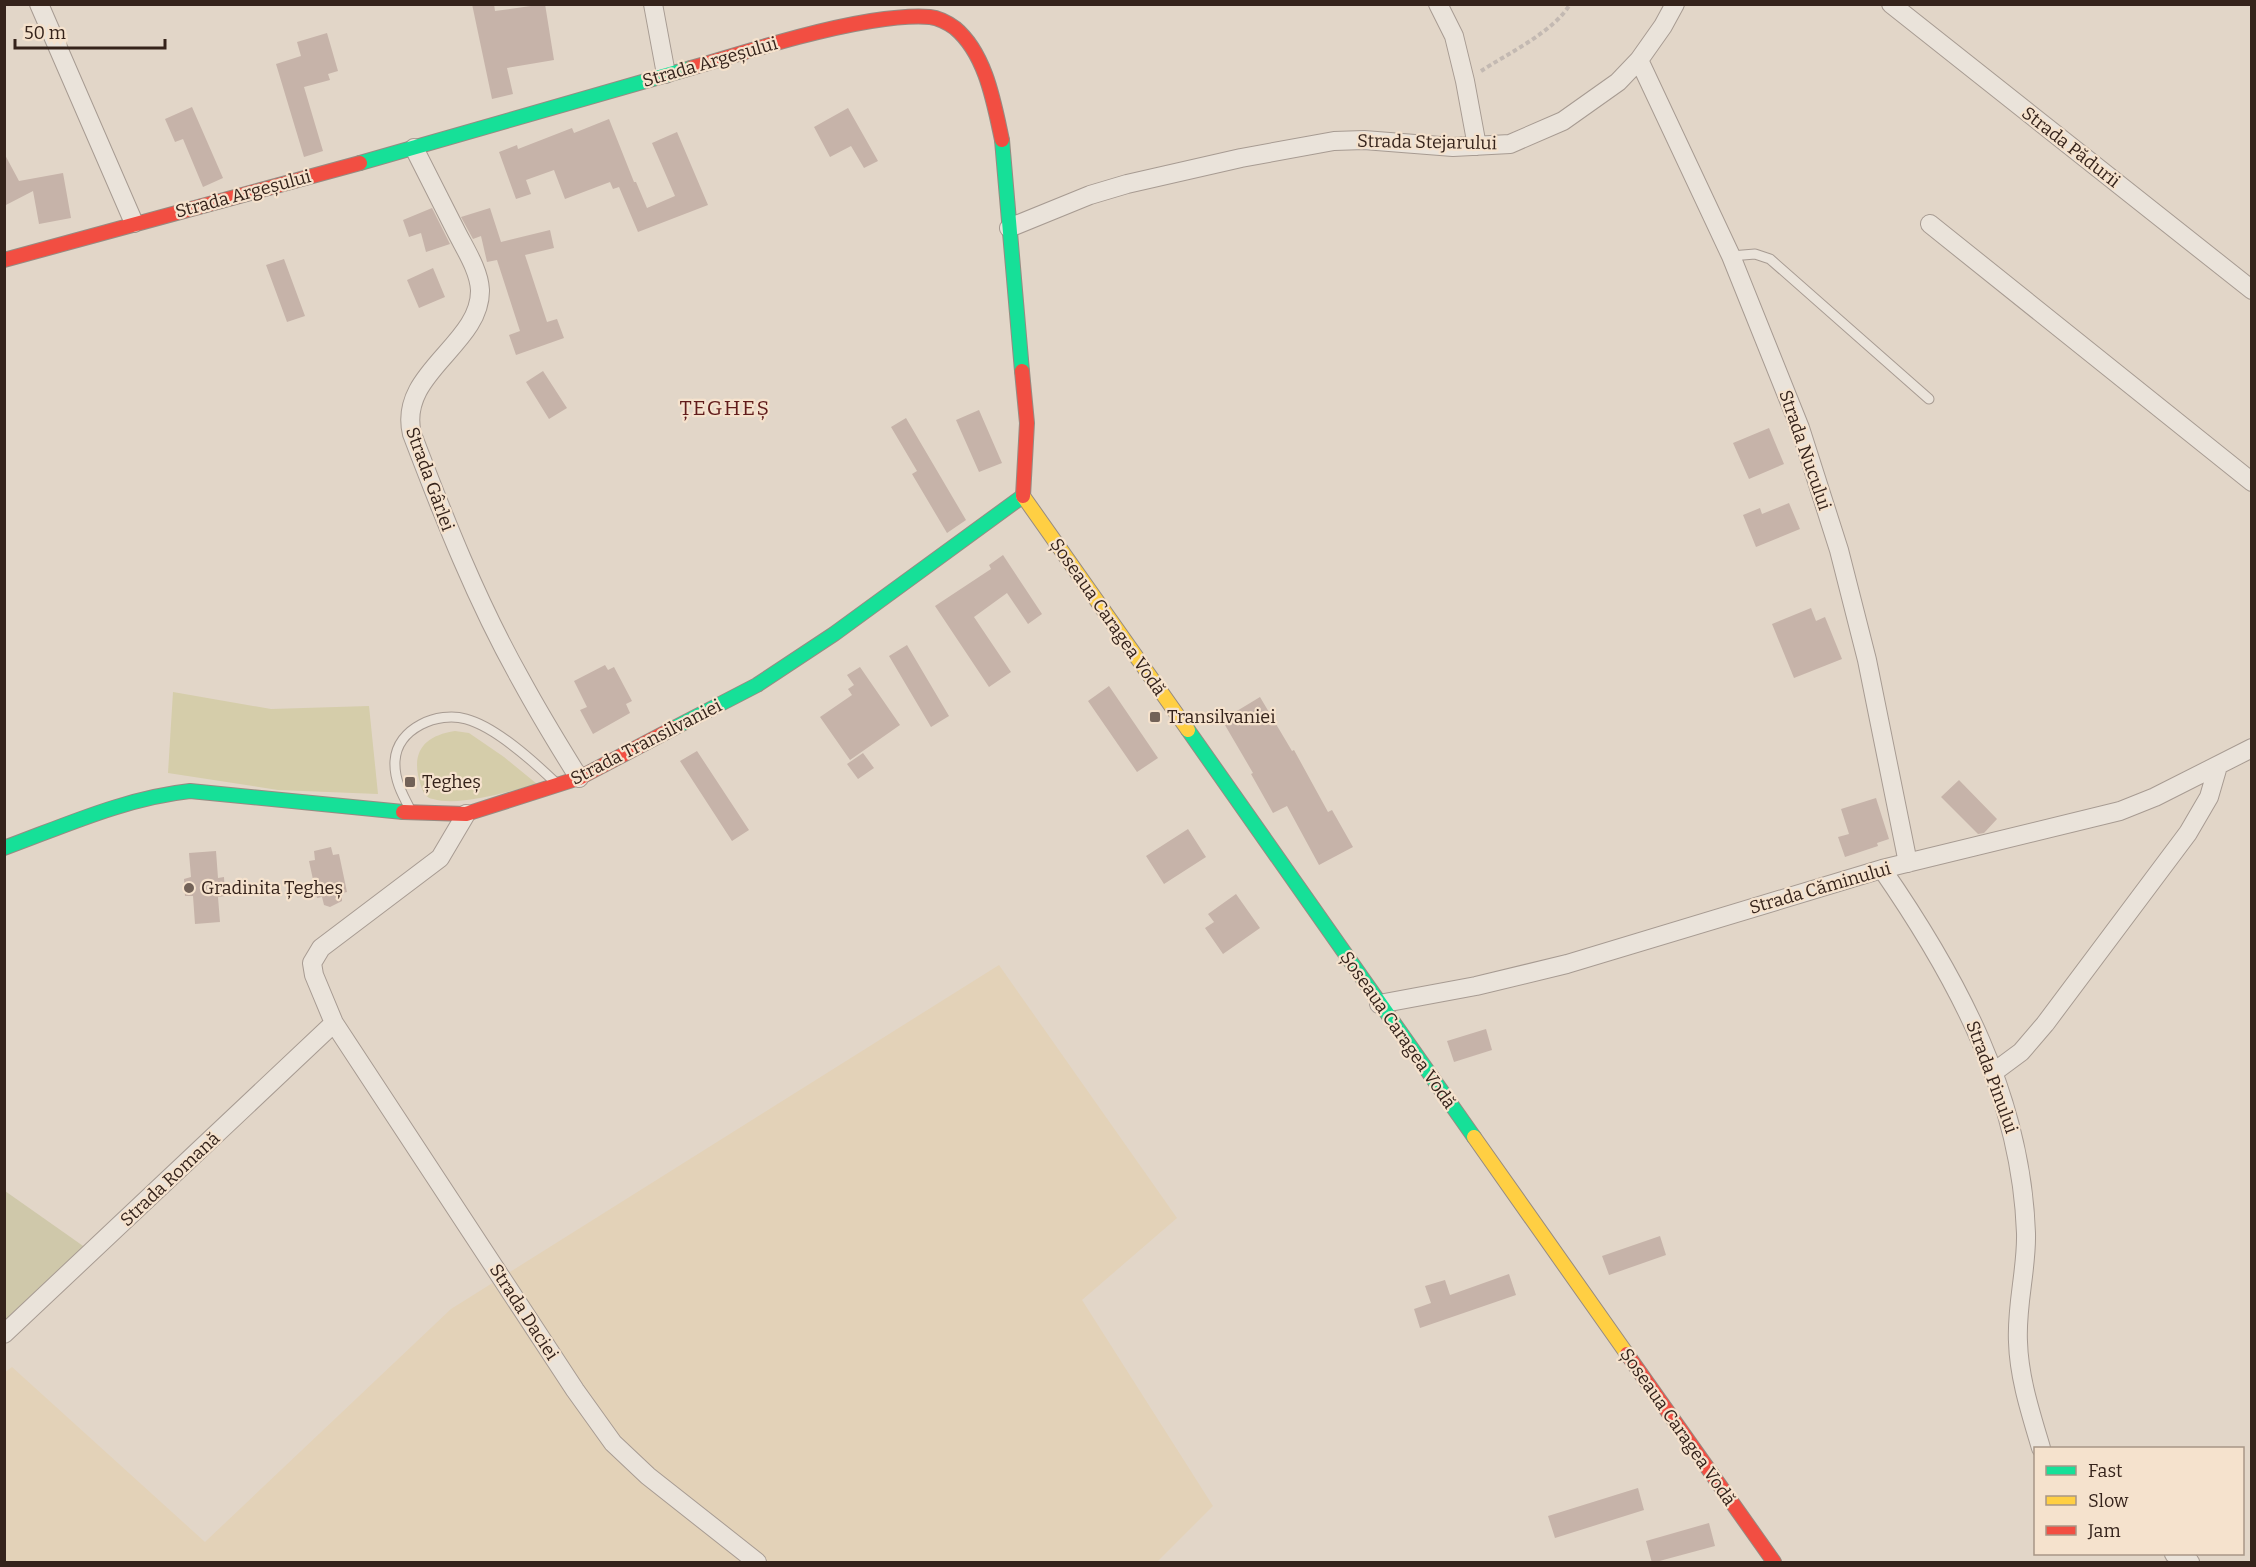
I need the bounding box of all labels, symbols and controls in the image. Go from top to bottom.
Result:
scale bar [15,12,165,50]
text: 50 m [24,22,66,44]
street label: Strada Argeșului [640,32,780,92]
street label: Strada Pădurii [2017,102,2125,192]
street label: Strada Stejarului [1357,130,1497,154]
street label: Strada Argeșului [173,165,313,223]
street label: Strada Nucului [1774,387,1836,513]
district label: ȚEGHEȘ [679,395,771,421]
street label: Strada Gârlei [401,424,459,534]
street label: Șoseaua Caragea Vodă [1045,534,1171,700]
street label: Strada Transilvaniei [567,694,725,790]
place label: Transilvaniei [1167,706,1276,728]
marker: Transilvaniei [1148,710,1162,724]
place label: Țegheș [422,771,481,794]
marker: Țegheș [403,775,417,789]
street label: Strada Căminului [1747,857,1893,919]
place label: Gradinita Țegheș [201,877,343,900]
marker: Gradinita Țegheș [182,881,196,895]
street label: Șoseaua Caragea Vodă [1335,947,1461,1113]
street label: Strada Pinului [1961,1018,2023,1136]
street label: Strada Romană [116,1127,225,1231]
street label: Strada Daciei [485,1260,563,1364]
street label: Șoseaua Caragea Vodă [1615,1344,1741,1510]
legend [2034,1447,2244,1555]
text: Fast [2088,1460,2123,1482]
text: Slow [2088,1490,2129,1512]
text: Jam [2087,1520,2121,1542]

